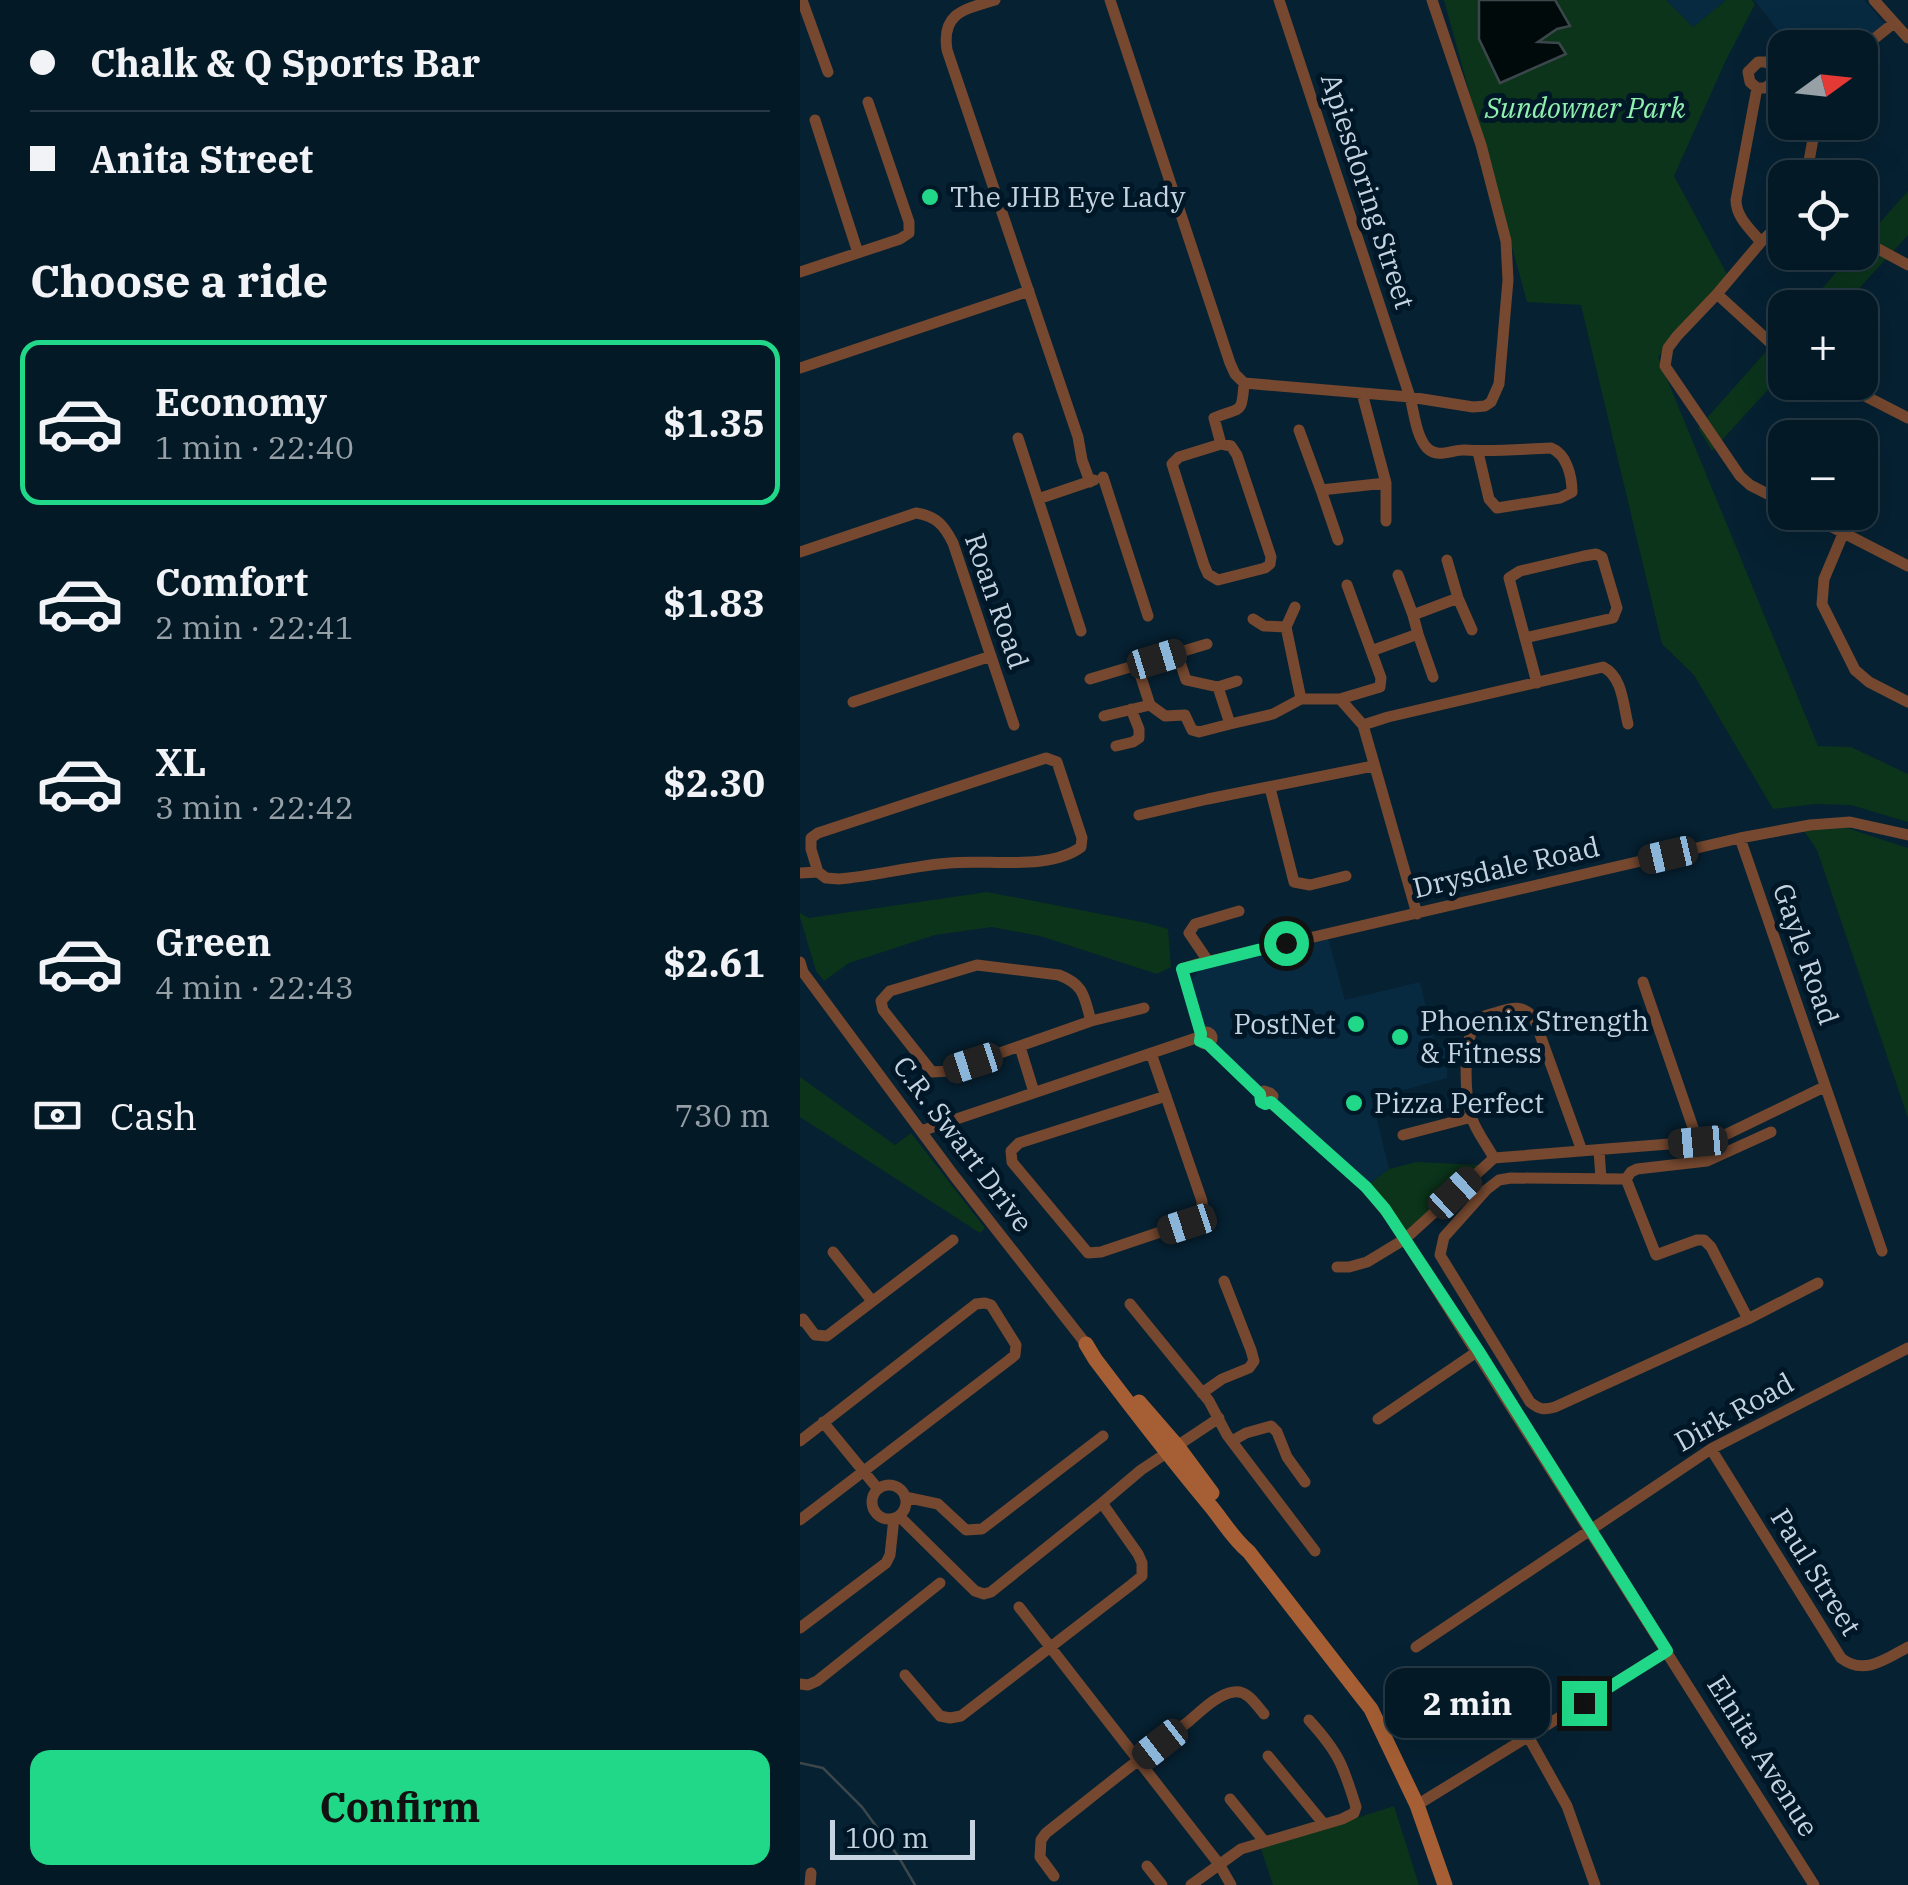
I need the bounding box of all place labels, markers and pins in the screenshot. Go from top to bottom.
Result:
place label: The JHB Eye Lady [950,178,1185,215]
marker: The JHB Eye Lady [919,186,941,208]
place label: Phoenix Strength & Fitness [1420,1002,1649,1071]
place label: PostNet [1233,1005,1336,1042]
marker: PostNet [1345,1013,1367,1035]
marker: Phoenix Strength & Fitness [1389,1026,1411,1048]
place label: Pizza Perfect [1374,1084,1544,1121]
marker: Pizza Perfect [1343,1092,1365,1114]

